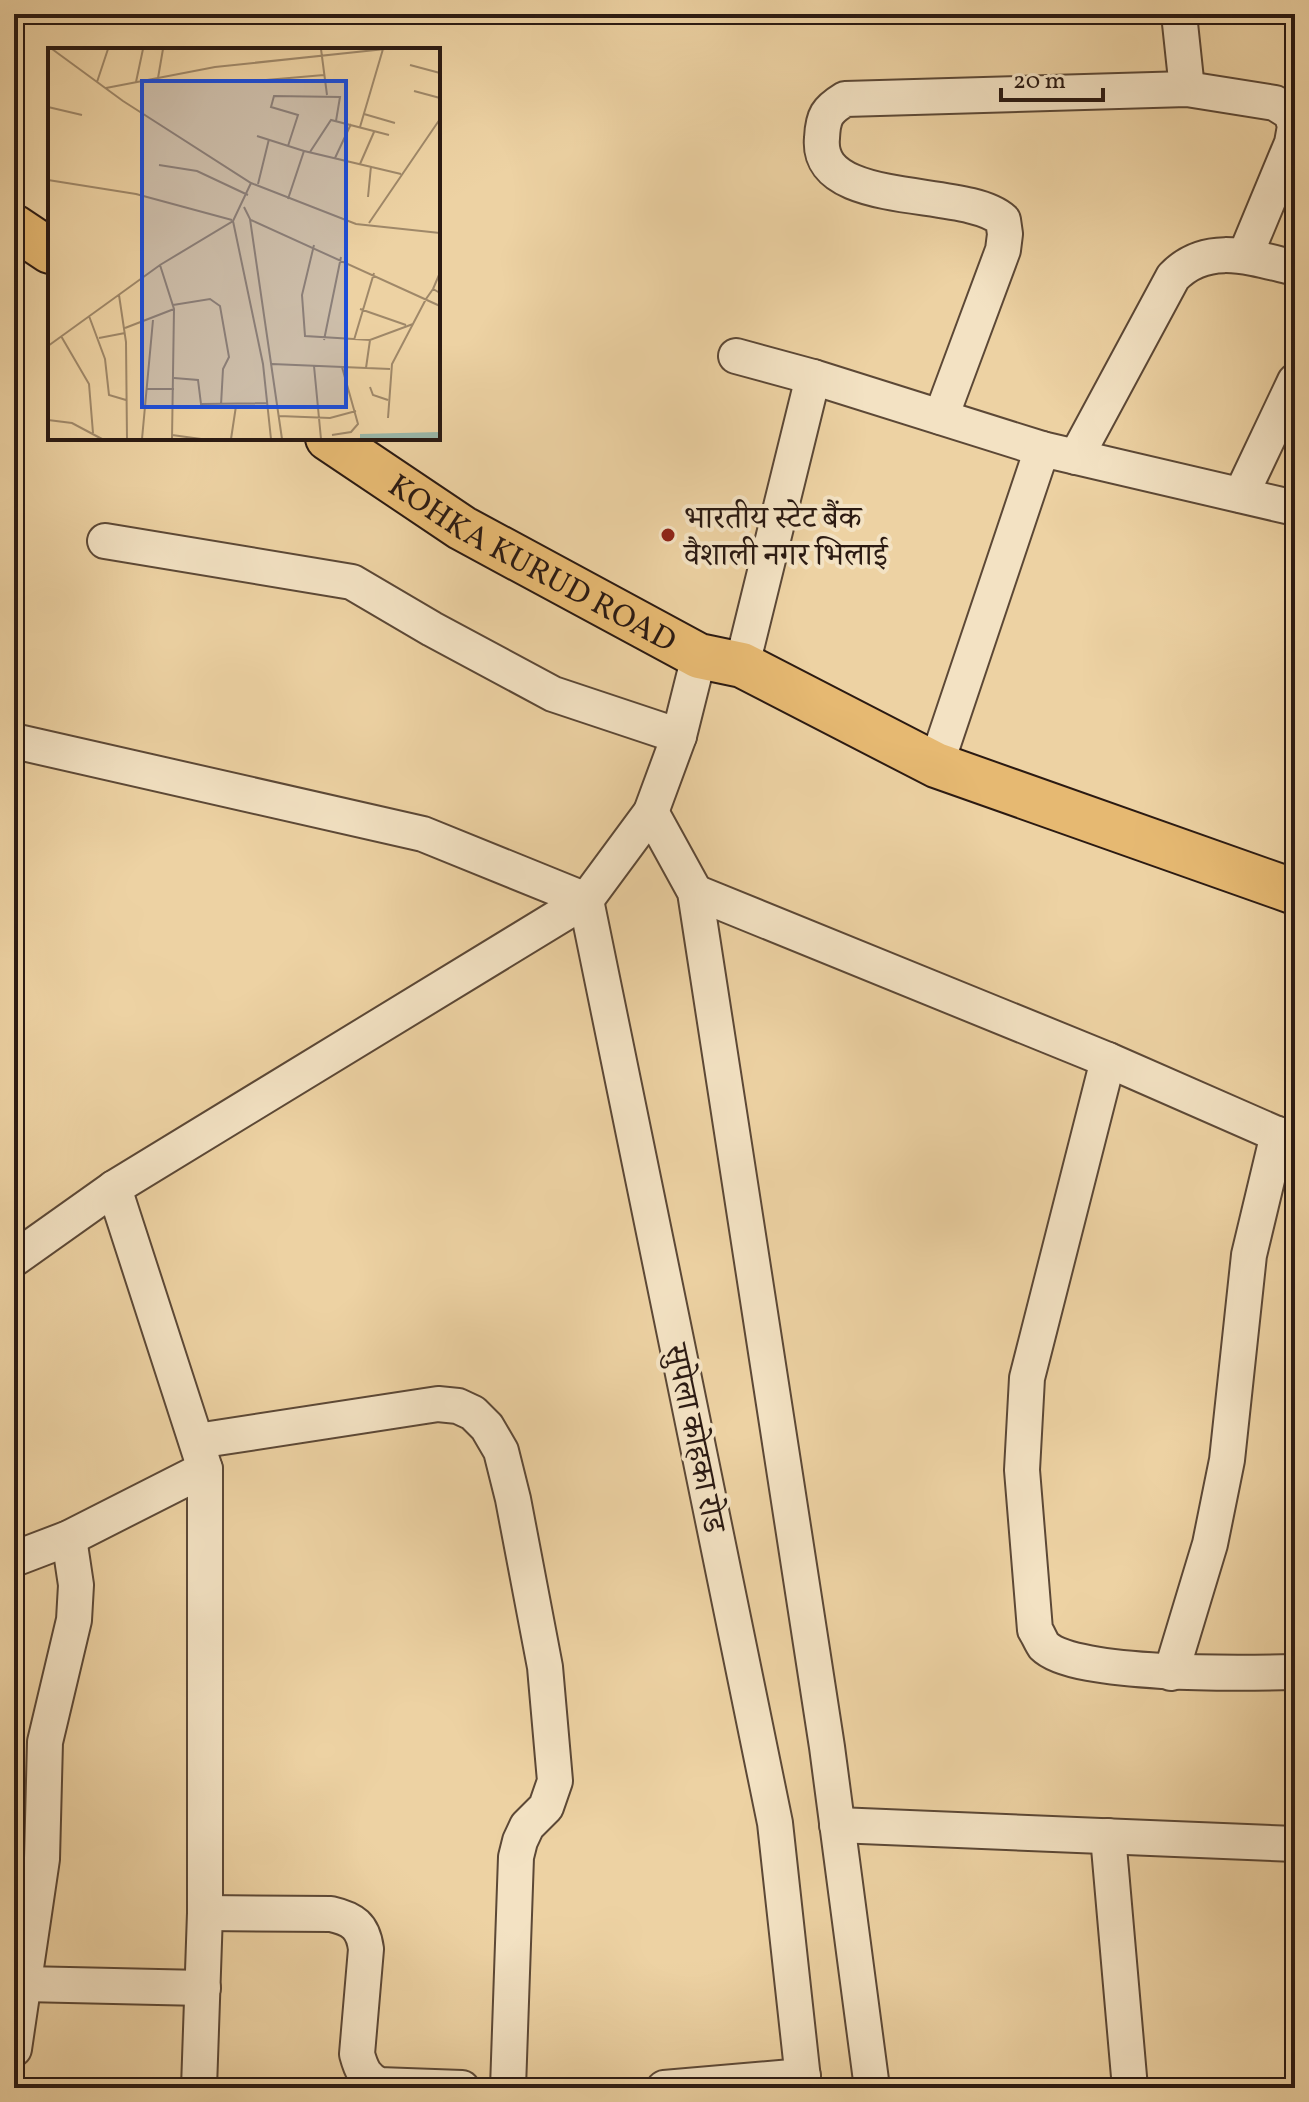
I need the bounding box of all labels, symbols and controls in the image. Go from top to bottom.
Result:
inset map [48,48,440,440]
scale bar [1001,52,1103,102]
text: 20 m [1013,65,1066,99]
street label: KOHKA KURUD ROAD [378,465,683,665]
place label: भारतीय स्टेट बैंक वैशाली नगर भिलाई [682,498,889,579]
marker: भारतीय स्टेट बैंक वैशाली नगर भिलाई [659,526,677,544]
street label: सुपेला कोहका रोड [651,1338,735,1538]

